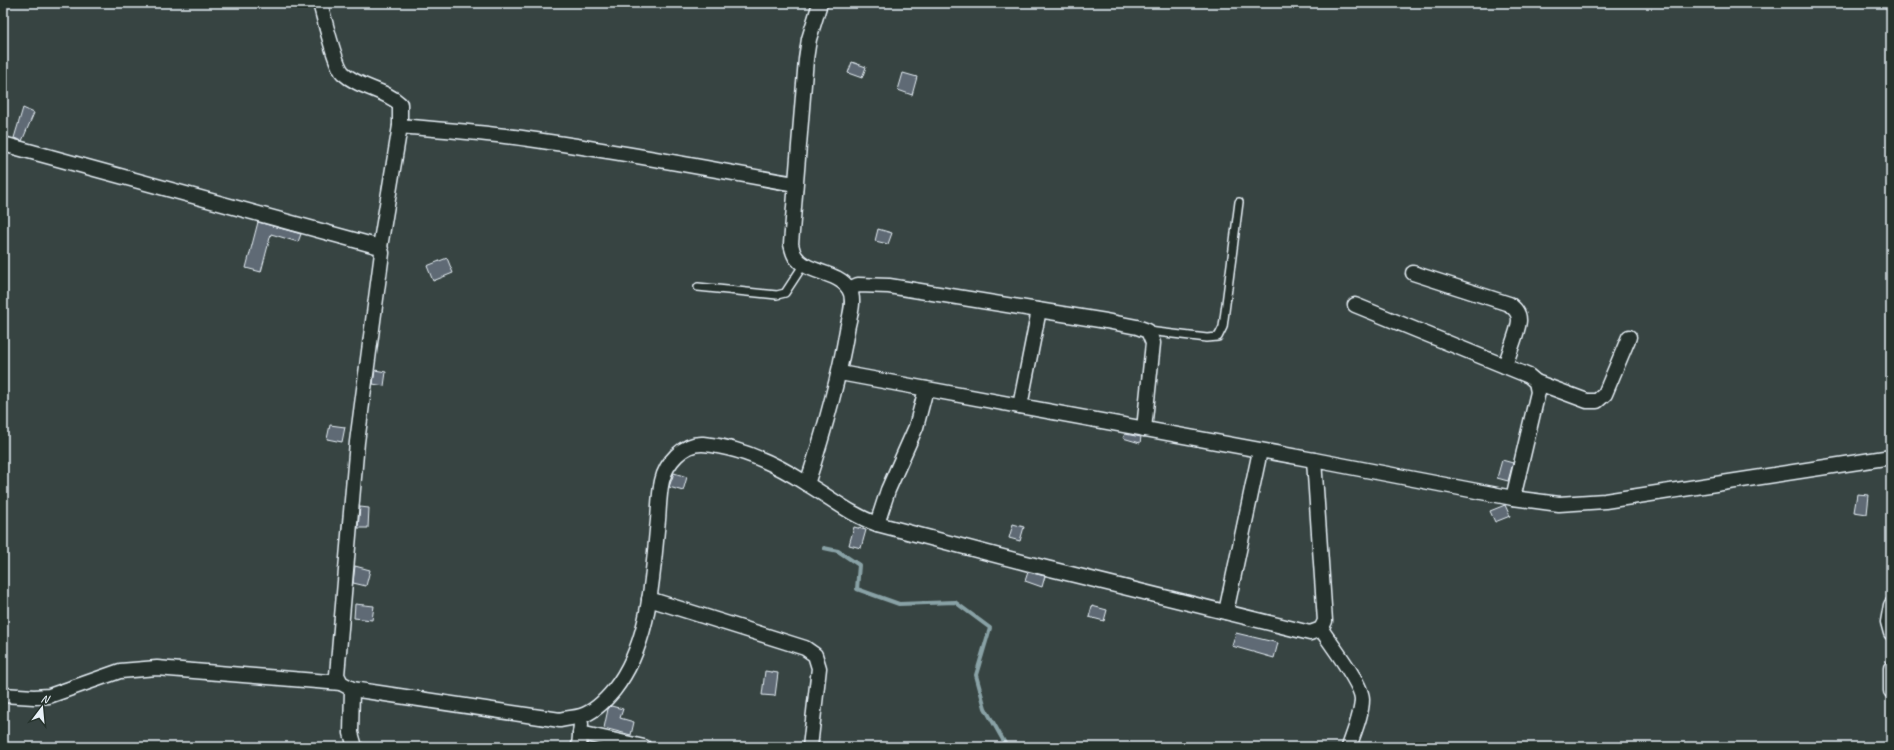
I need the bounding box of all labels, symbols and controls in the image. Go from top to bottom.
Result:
north arrow [22,688,62,728]
text: N [40,691,52,707]

